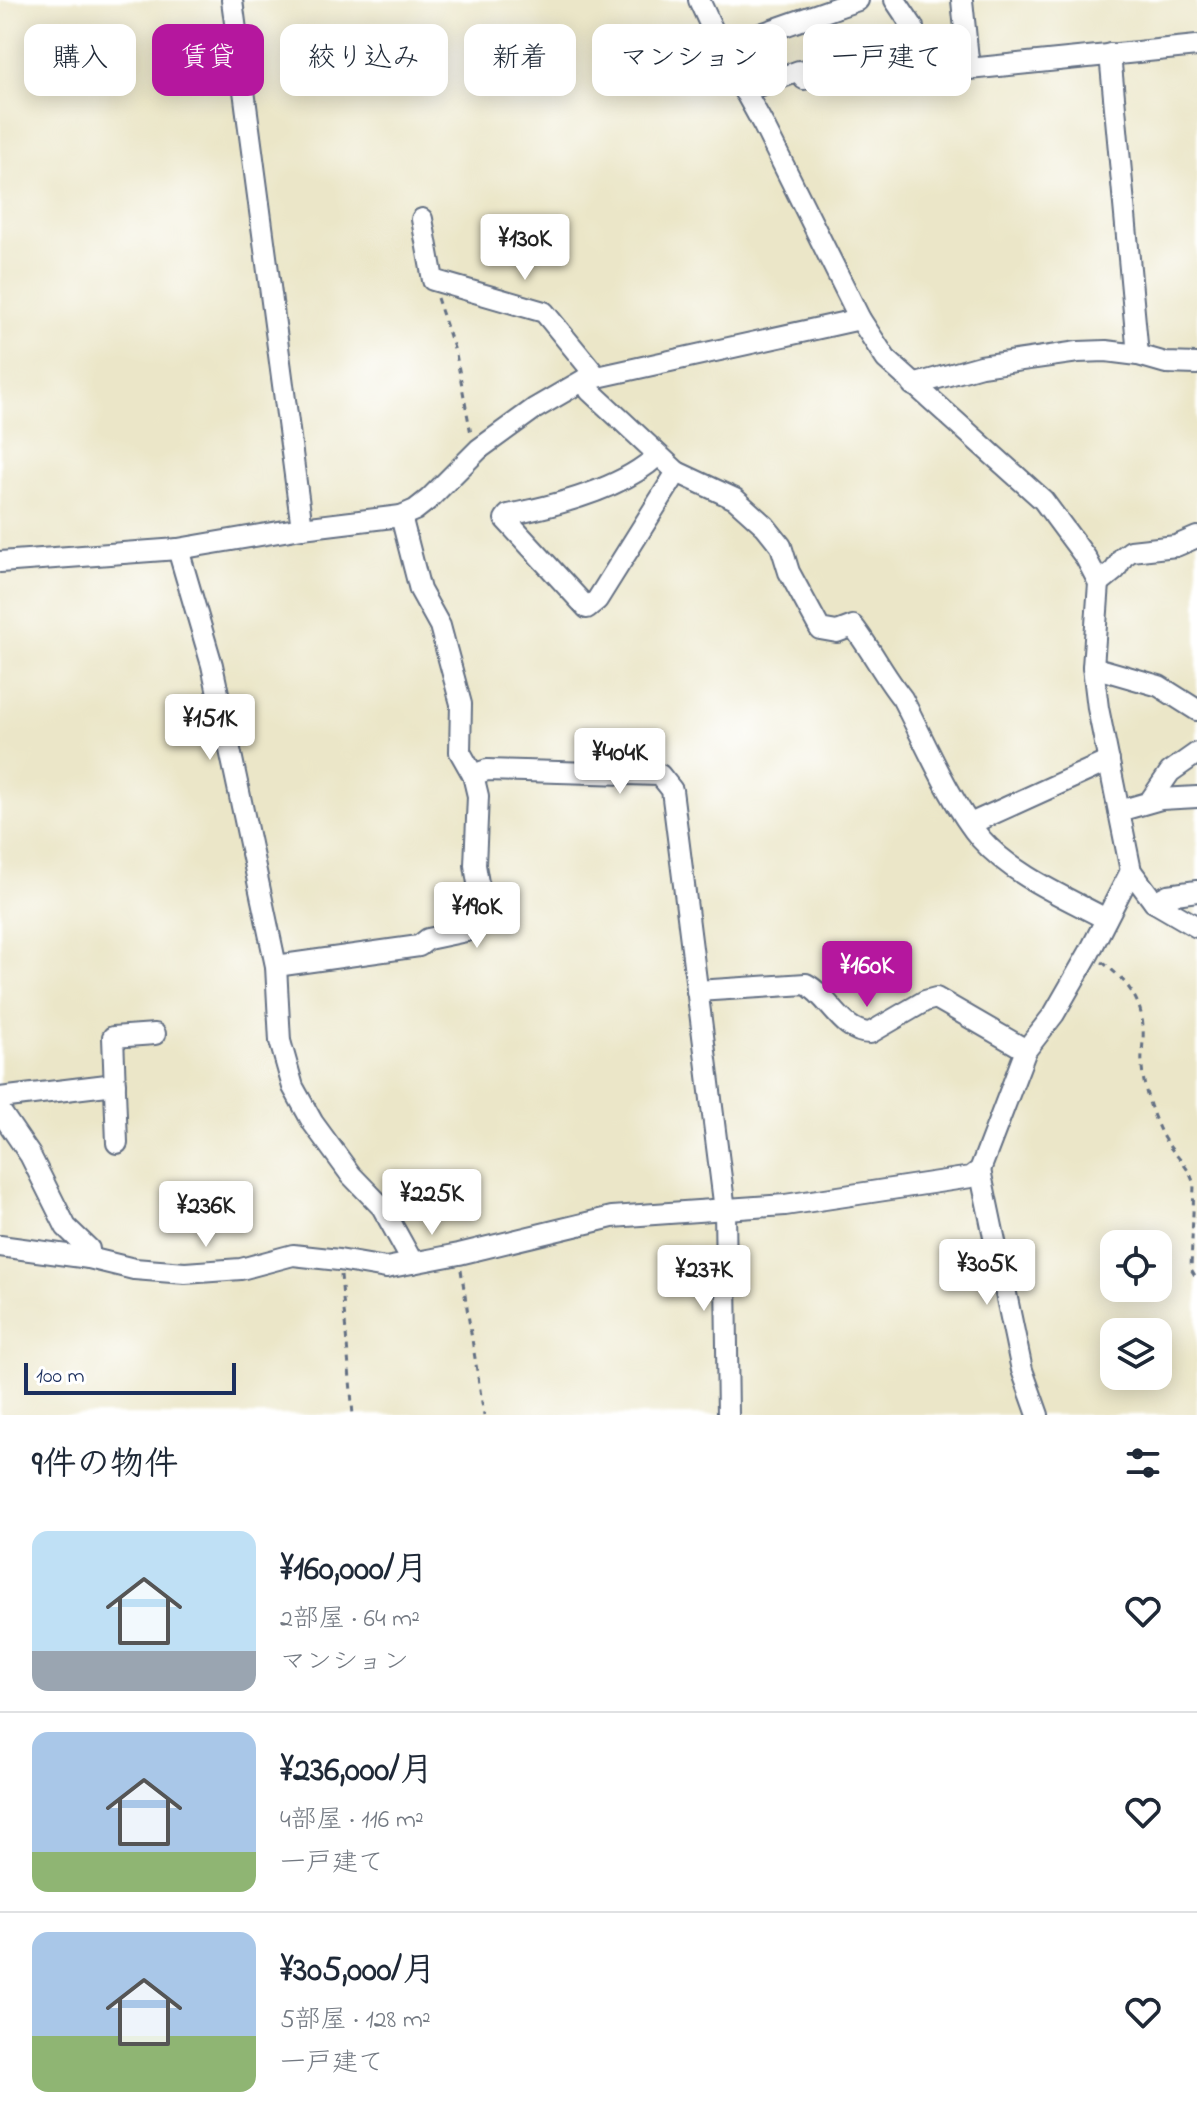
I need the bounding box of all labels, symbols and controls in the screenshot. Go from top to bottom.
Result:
chip: 購入 [24,24,136,96]
chip: 賃貸 [152,24,264,96]
chip: 絞り込み [280,24,448,96]
chip: 新着 [464,24,576,96]
chip: マンション [592,24,787,96]
chip: 一戸建て [803,24,971,96]
pin: ¥130K [469,214,581,282]
text: ¥130K [499,221,552,259]
pin: ¥151K [154,694,266,762]
text: ¥151K [183,701,237,739]
pin: ¥404K [564,728,676,796]
text: ¥404K [592,735,648,773]
pin: ¥190K [421,882,533,950]
text: ¥190K [452,889,502,927]
pin: ¥160K [811,941,923,1009]
text: ¥160K [840,948,894,986]
pin: ¥225K [376,1169,488,1237]
text: ¥225K [400,1176,464,1214]
pin: ¥236K [150,1181,262,1249]
text: ¥236K [177,1188,235,1226]
map controls [1100,1230,1172,1390]
button: locate [1100,1230,1172,1302]
pin: ¥305K [931,1239,1043,1307]
pin: ¥237K [648,1245,760,1313]
text: ¥305K [957,1246,1017,1284]
text: ¥237K [675,1252,733,1290]
button: layers [1100,1318,1172,1390]
scale bar [24,1359,236,1395]
text: 100 m [36,1361,85,1393]
text: 9件の物件 [32,1441,178,1491]
icon: filters [1121,1441,1165,1485]
text: ¥160,000/月 [280,1546,428,1596]
icon: home [96,1563,192,1659]
icon: heart [1121,1589,1165,1633]
text: 2部屋 · 64 m² [280,1601,420,1639]
text: マンション [280,1644,409,1682]
text: ¥236,000/月 [280,1747,434,1797]
icon: home [96,1764,192,1860]
icon: heart [1121,1790,1165,1834]
text: 4部屋 · 116 m² [280,1802,424,1840]
text: 一戸建て [280,1845,384,1883]
text: ¥305,000/月 [280,1947,436,1997]
icon: home [96,1964,192,2060]
icon: heart [1121,1990,1165,2034]
text: 5部屋 · 128 m² [280,2002,431,2040]
text: 一戸建て [280,2045,384,2083]

